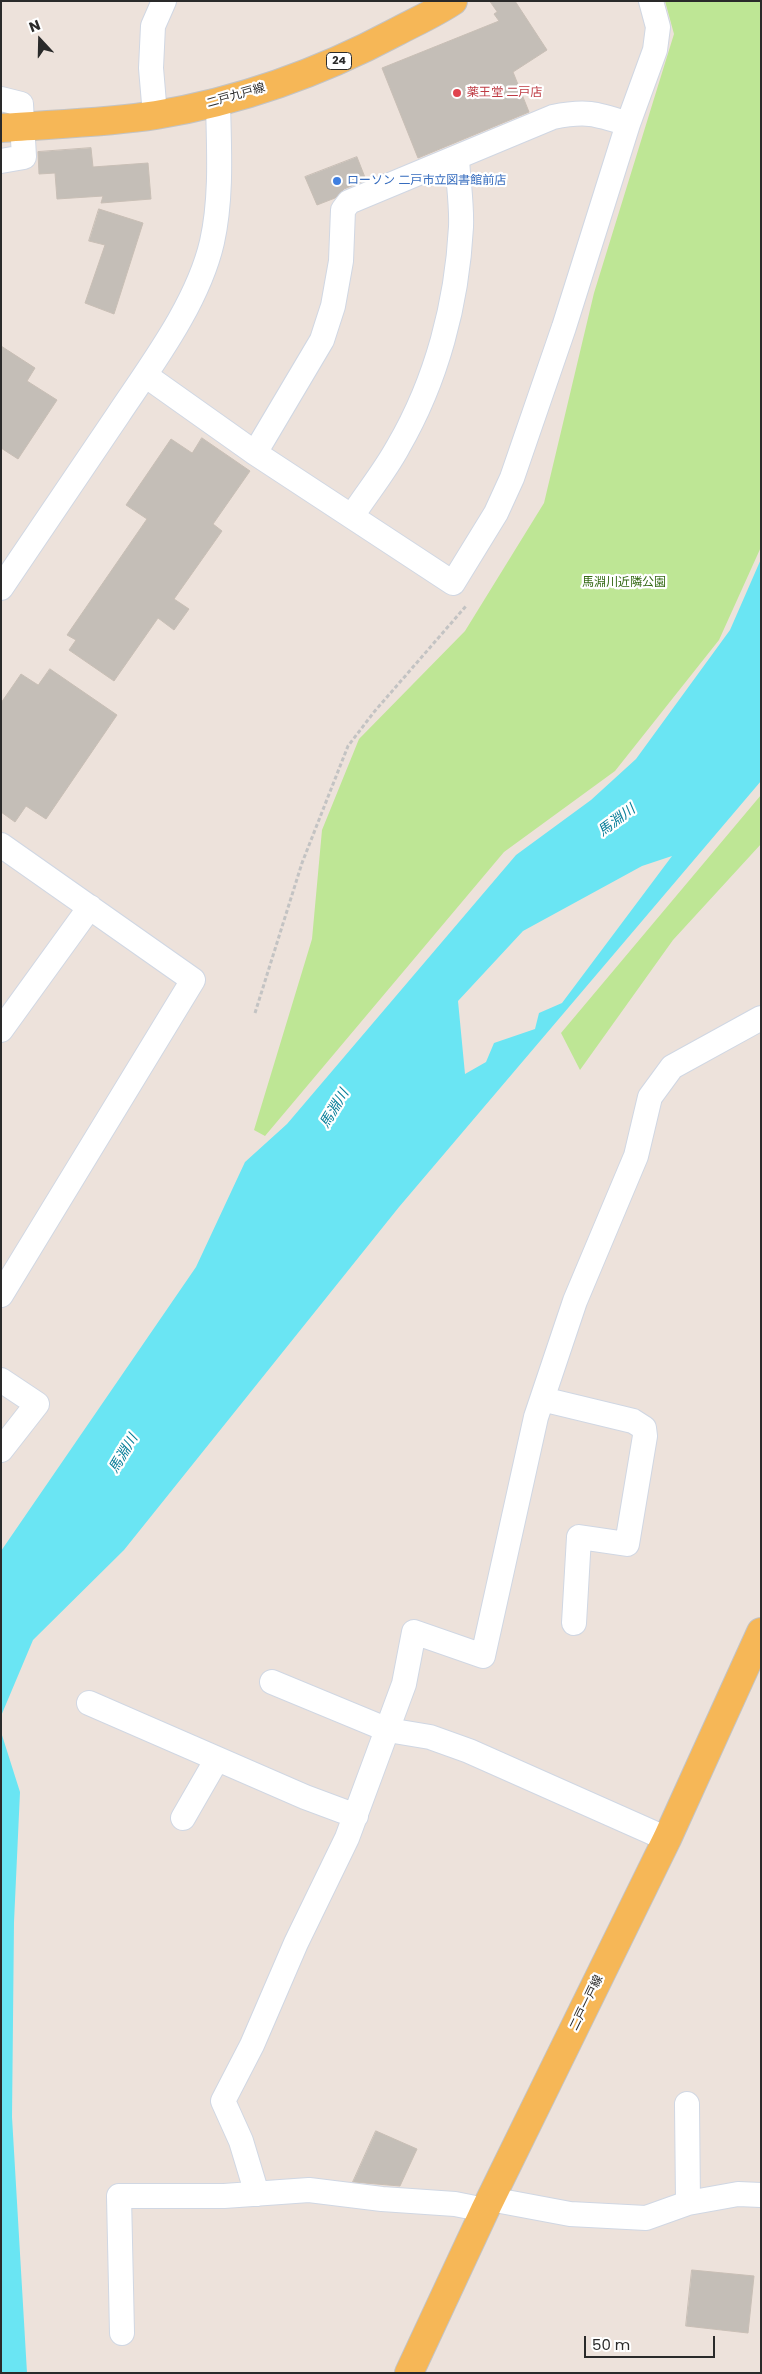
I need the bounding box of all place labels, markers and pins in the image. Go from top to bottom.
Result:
place label: 薬王堂 二戸店 [467,86,542,100]
marker: 薬王堂 二戸店 [451,87,463,99]
place label: ローソン 二戸市立図書館前店 [347,174,506,188]
marker: ローソン 二戸市立図書館前店 [331,175,343,187]

